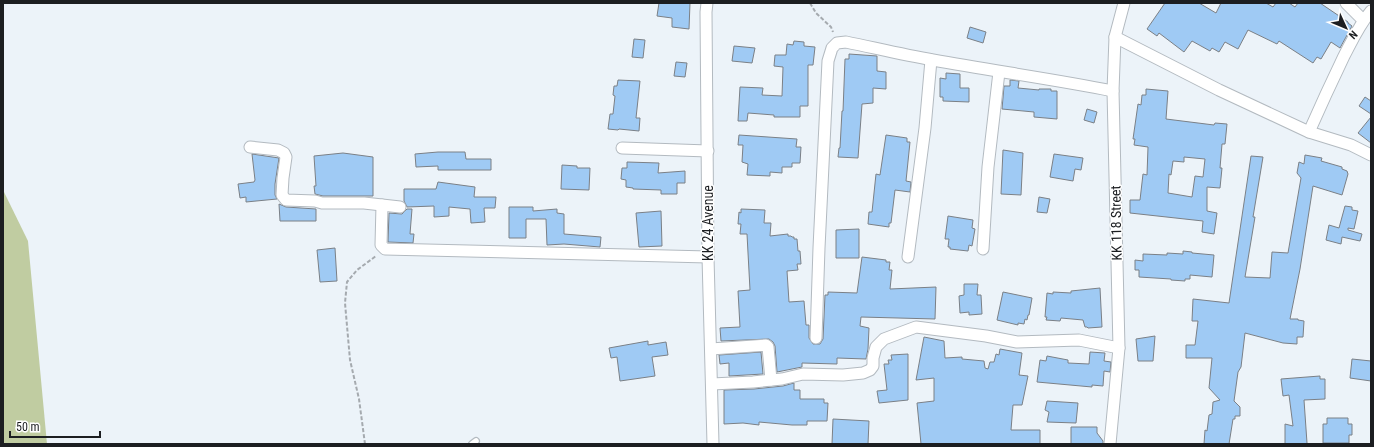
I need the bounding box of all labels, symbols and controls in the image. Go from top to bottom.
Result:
north arrow [1326,8,1366,48]
text: N [1346,28,1360,42]
street label: KK 24 Avenue [700,185,716,261]
street label: KK 118 Street [1107,185,1125,261]
scale bar [10,413,100,439]
text: 50 m [16,420,40,434]

